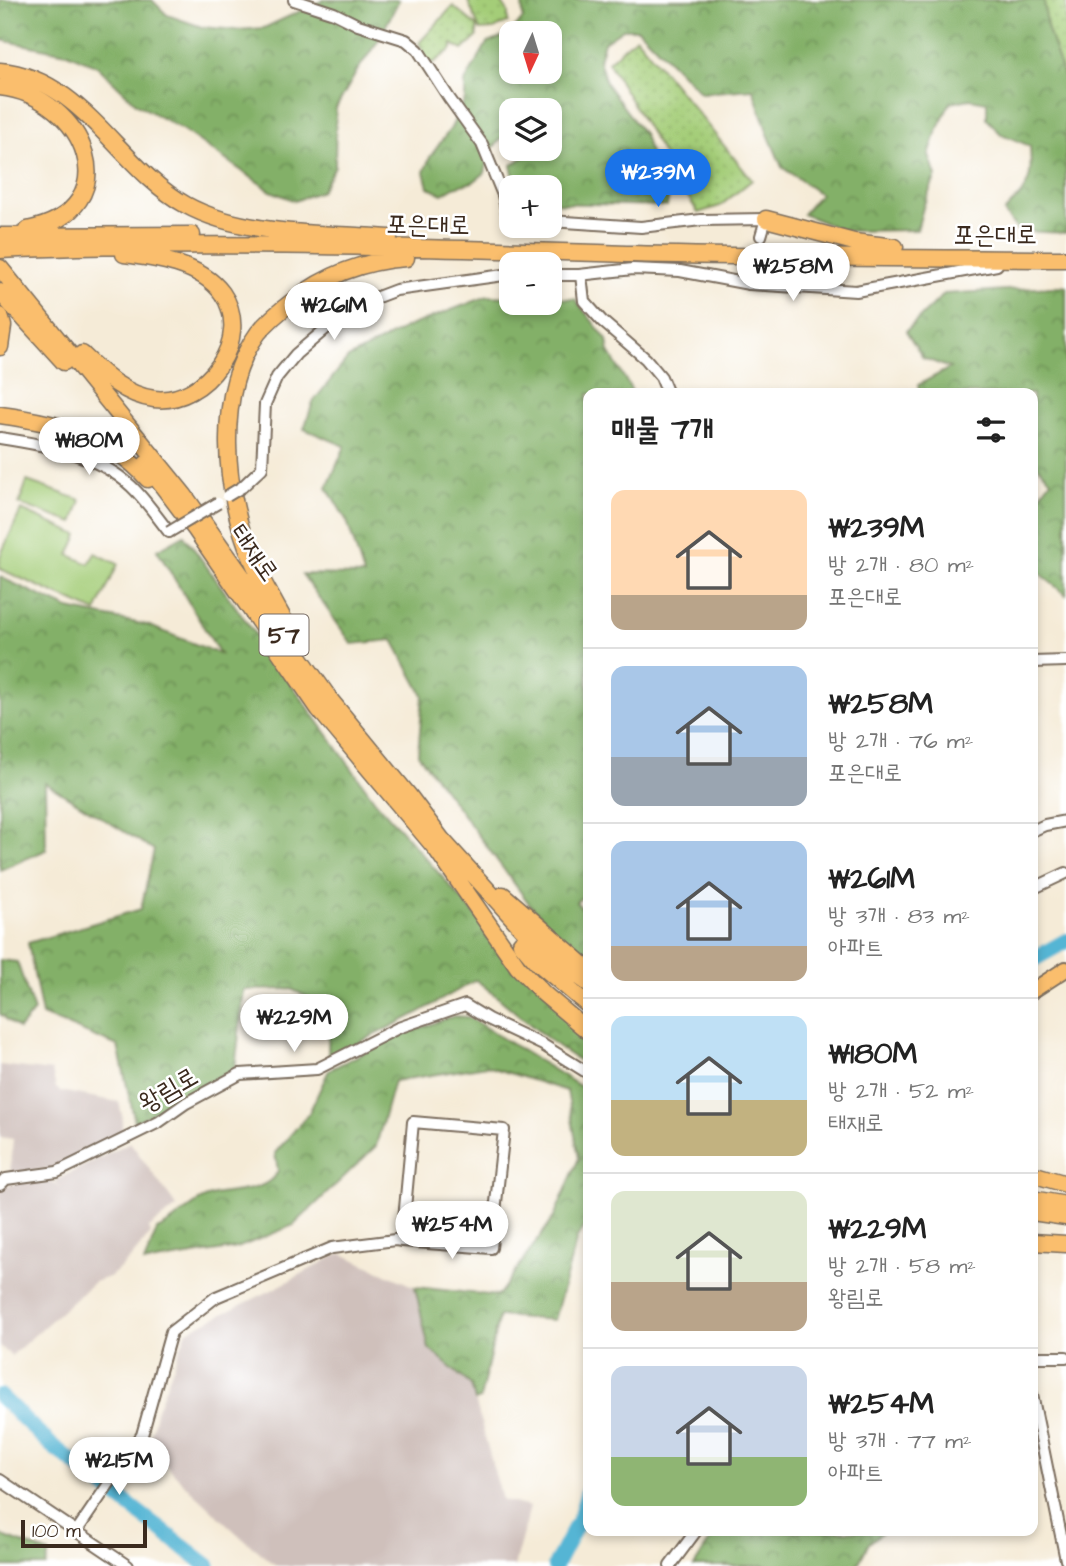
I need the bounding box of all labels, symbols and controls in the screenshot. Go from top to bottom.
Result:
north arrow [499,21,562,84]
map controls [499,21,562,315]
button: layers [499,98,562,161]
pin: ₩239M [609,150,707,209]
text: ₩239M [621,156,695,188]
button: + [499,175,562,238]
street label: 포은대로 [386,206,470,244]
street label: 포은대로 [953,217,1037,253]
pin: ₩258M [744,244,842,303]
text: ₩258M [753,250,833,282]
button: − [499,252,562,315]
pin: ₩261M [285,282,383,342]
text: ₩261M [301,289,367,321]
text: 매물 7개 [611,409,714,451]
icon: filters [972,411,1010,449]
pin: ₩180M [40,418,138,477]
text: ₩180M [55,424,123,456]
text: ₩239M [828,507,925,549]
street label: 태재로 [221,517,287,589]
icon: home [667,518,751,602]
text: 방 2개 · 80 m² [828,549,974,581]
text: 포은대로 [828,581,902,613]
road number: 57 [260,614,308,656]
text: ₩258M [828,683,933,725]
icon: home [667,694,751,778]
text: 방 2개 · 76 m² [828,725,973,757]
text: 포은대로 [828,757,902,789]
text: ₩261M [828,858,915,900]
icon: home [667,869,751,953]
text: 방 3개 · 83 m² [828,900,970,932]
text: 아파트 [828,932,884,964]
pin: ₩229M [245,995,343,1054]
text: ₩229M [256,1001,332,1033]
text: ₩180M [828,1033,917,1075]
icon: home [667,1044,751,1128]
street label: 왕림로 [132,1059,205,1121]
text: 방 2개 · 52 m² [828,1075,974,1107]
text: 태재로 [828,1107,884,1139]
pin: ₩254M [403,1202,501,1261]
text: ₩254M [411,1208,493,1240]
text: ₩229M [828,1208,927,1250]
icon: home [667,1219,751,1303]
text: 방 2개 · 58 m² [828,1250,976,1282]
text: 왕림로 [828,1282,884,1314]
text: ₩254M [828,1383,934,1425]
icon: home [667,1394,751,1478]
text: 방 3개 · 77 m² [828,1425,972,1457]
pin: ₩215M [70,1438,168,1497]
text: ₩215M [85,1444,153,1476]
text: 아파트 [828,1457,884,1489]
scale bar [21,1517,147,1549]
text: 100 m [32,1518,81,1545]

